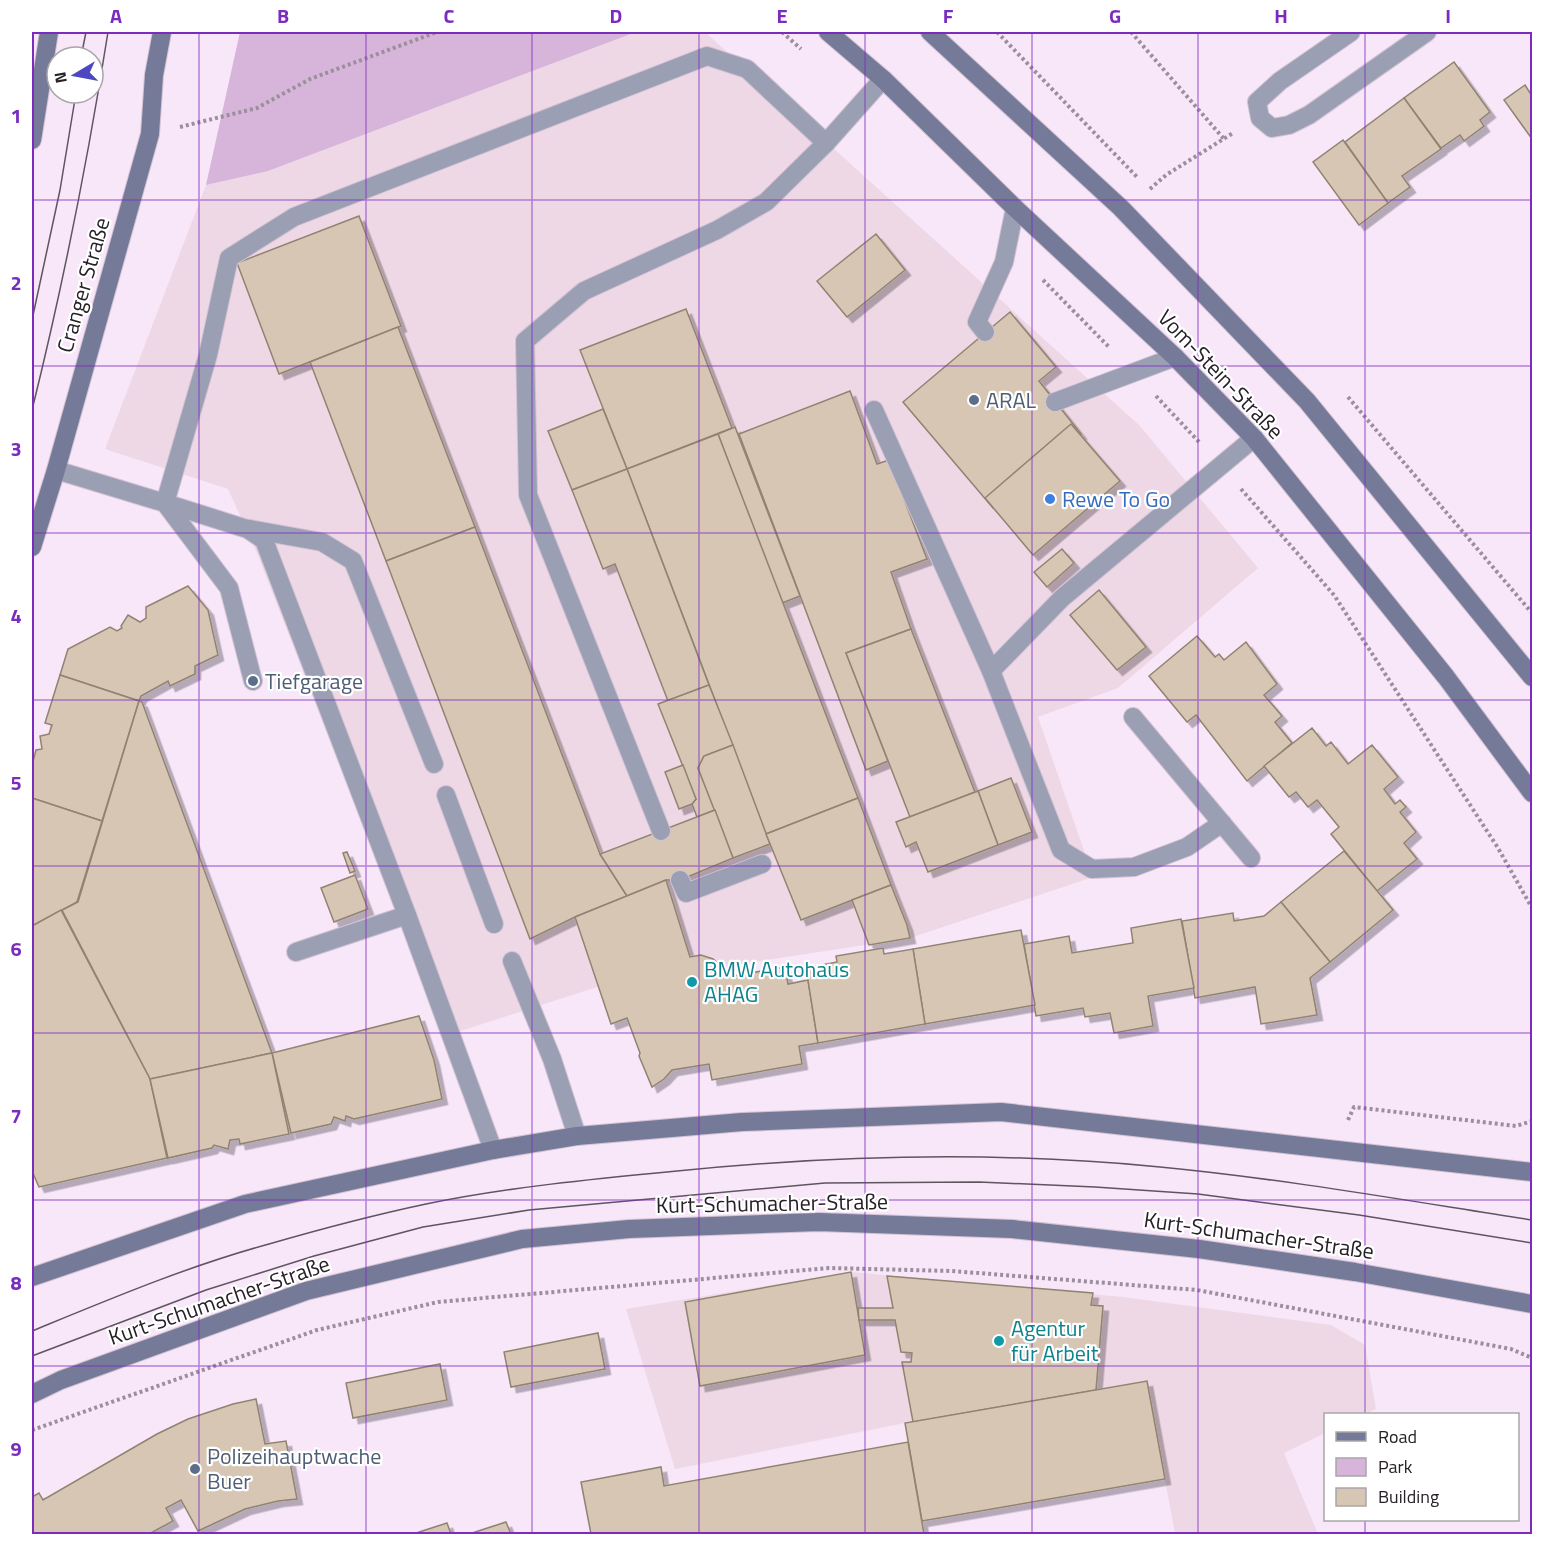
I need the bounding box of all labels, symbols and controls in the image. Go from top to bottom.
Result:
text: A [110,0,122,31]
text: B [277,0,289,31]
text: C [444,0,455,31]
text: D [610,0,622,31]
text: E [776,0,788,31]
text: F [943,0,954,31]
text: G [1109,0,1121,31]
text: H [1274,0,1288,31]
text: I [1445,0,1451,31]
north arrow [45,45,105,105]
text: N [47,70,73,85]
text: 1 [10,100,22,131]
street label: Cranger Straße [47,213,119,357]
text: 2 [10,267,22,298]
street label: Vom-Stein-Straße [1150,301,1292,447]
place label: ARAL [986,383,1037,417]
marker: ARAL [967,393,981,407]
text: 3 [10,433,22,464]
place label: Rewe To Go [1062,482,1170,516]
marker: Rewe To Go [1043,492,1057,506]
text: 4 [10,600,22,631]
place label: Tiefgarage [265,664,363,698]
marker: Tiefgarage [246,674,260,688]
text: 5 [10,767,22,798]
text: 6 [10,933,22,964]
place label: BMW Autohaus AHAG [704,952,849,1011]
marker: BMW Autohaus AHAG [685,975,699,989]
text: 7 [10,1100,22,1131]
street label: Kurt-Schumacher-Straße [656,1184,888,1222]
street label: Kurt-Schumacher-Straße [1142,1202,1376,1268]
street label: Kurt-Schumacher-Straße [104,1246,334,1354]
text: 8 [10,1267,22,1298]
place label: Agentur für Arbeit [1011,1311,1099,1370]
marker: Agentur für Arbeit [992,1334,1006,1348]
legend [1324,1413,1519,1521]
text: Road [1378,1423,1417,1450]
text: 9 [10,1433,22,1464]
place label: Polizeihauptwache Buer [207,1439,381,1498]
text: Park [1378,1453,1413,1480]
marker: Polizeihauptwache Buer [188,1462,202,1476]
text: Building [1378,1483,1439,1510]

